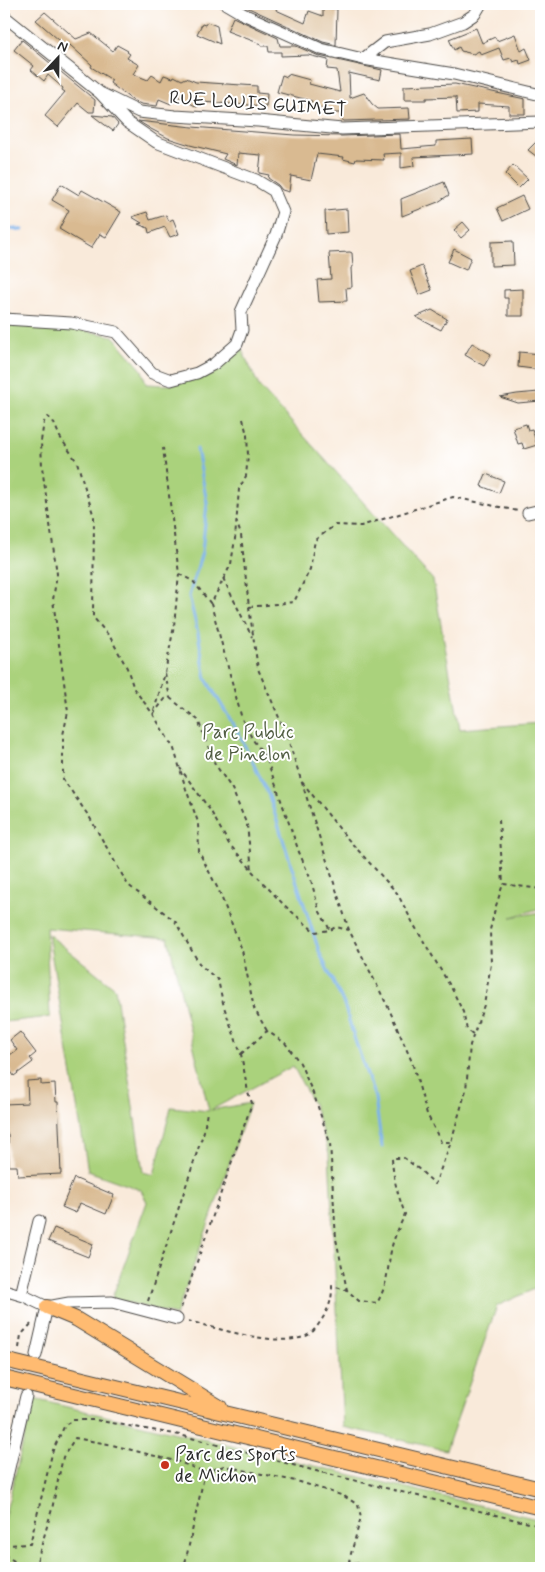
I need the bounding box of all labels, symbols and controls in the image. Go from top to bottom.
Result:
north arrow [32,32,82,82]
text: N [55,37,70,57]
street label: RUE LOUIS GUIMET [169,85,347,123]
park label: Parc Public de Pinelon [202,720,294,767]
place label: Parc des sports de Michon [175,1442,296,1489]
marker: Parc des sports de Michon [159,1459,171,1471]

